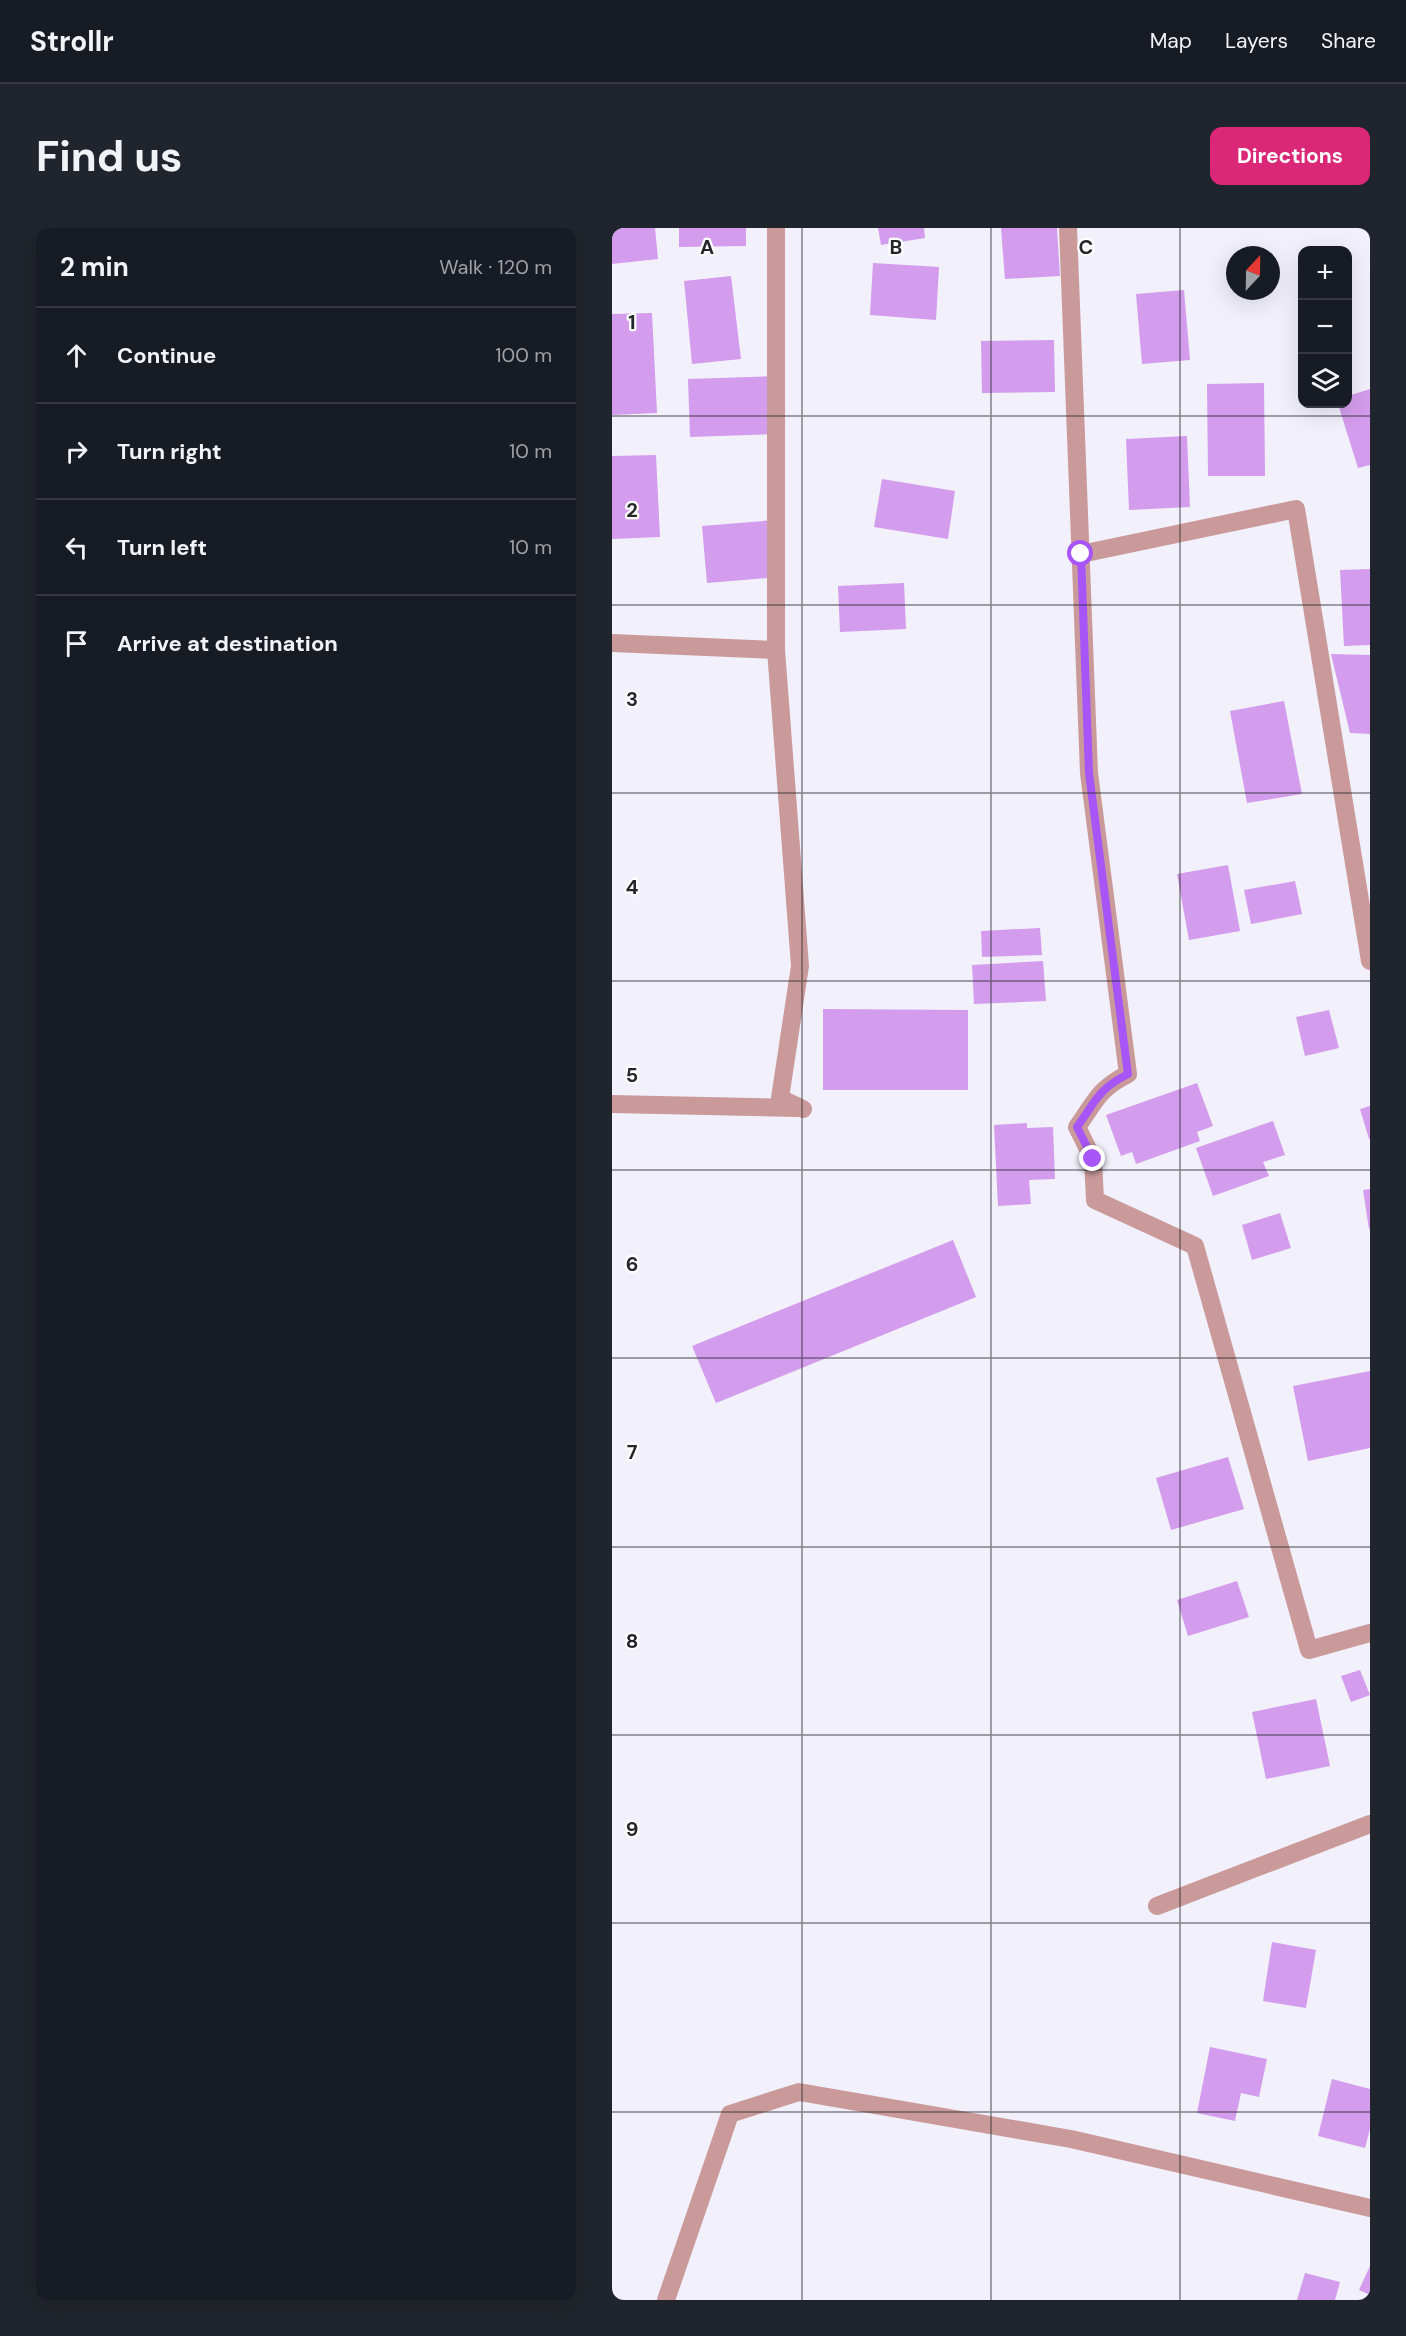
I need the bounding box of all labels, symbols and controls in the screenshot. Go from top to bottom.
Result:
text: Strollr [30,23,114,60]
text: Map [1150,27,1192,55]
text: Layers [1225,27,1288,55]
text: Share [1321,27,1376,55]
button: Directions [1210,127,1370,185]
text: Find us [36,129,182,184]
text: A [700,234,714,260]
text: B [890,234,902,260]
text: C [1079,234,1093,260]
north arrow [1226,246,1280,300]
map controls [1298,246,1352,408]
button: + [1298,246,1352,300]
text: 2 min [60,250,129,284]
text: Walk · 120 m [439,254,552,280]
button: − [1298,300,1352,354]
text: 1 [628,309,636,335]
icon: ahead [60,339,93,372]
text: Continue [117,341,216,370]
text: 100 m [495,342,552,368]
button: layers [1298,354,1352,408]
icon: right [60,435,93,468]
text: Turn right [117,437,222,466]
text: 10 m [509,438,552,464]
text: 2 [626,497,638,523]
icon: left [60,531,93,564]
text: Turn left [117,533,207,562]
text: 10 m [509,534,552,560]
route start [1067,540,1093,566]
icon: arrive [60,627,93,660]
text: Arrive at destination [117,629,338,658]
text: 3 [626,686,638,712]
text: 4 [626,874,639,900]
text: 5 [626,1062,638,1088]
route end [1079,1145,1105,1171]
text: 6 [626,1251,638,1277]
text: 7 [627,1439,638,1465]
text: 8 [626,1628,638,1654]
text: 9 [626,1816,638,1842]

